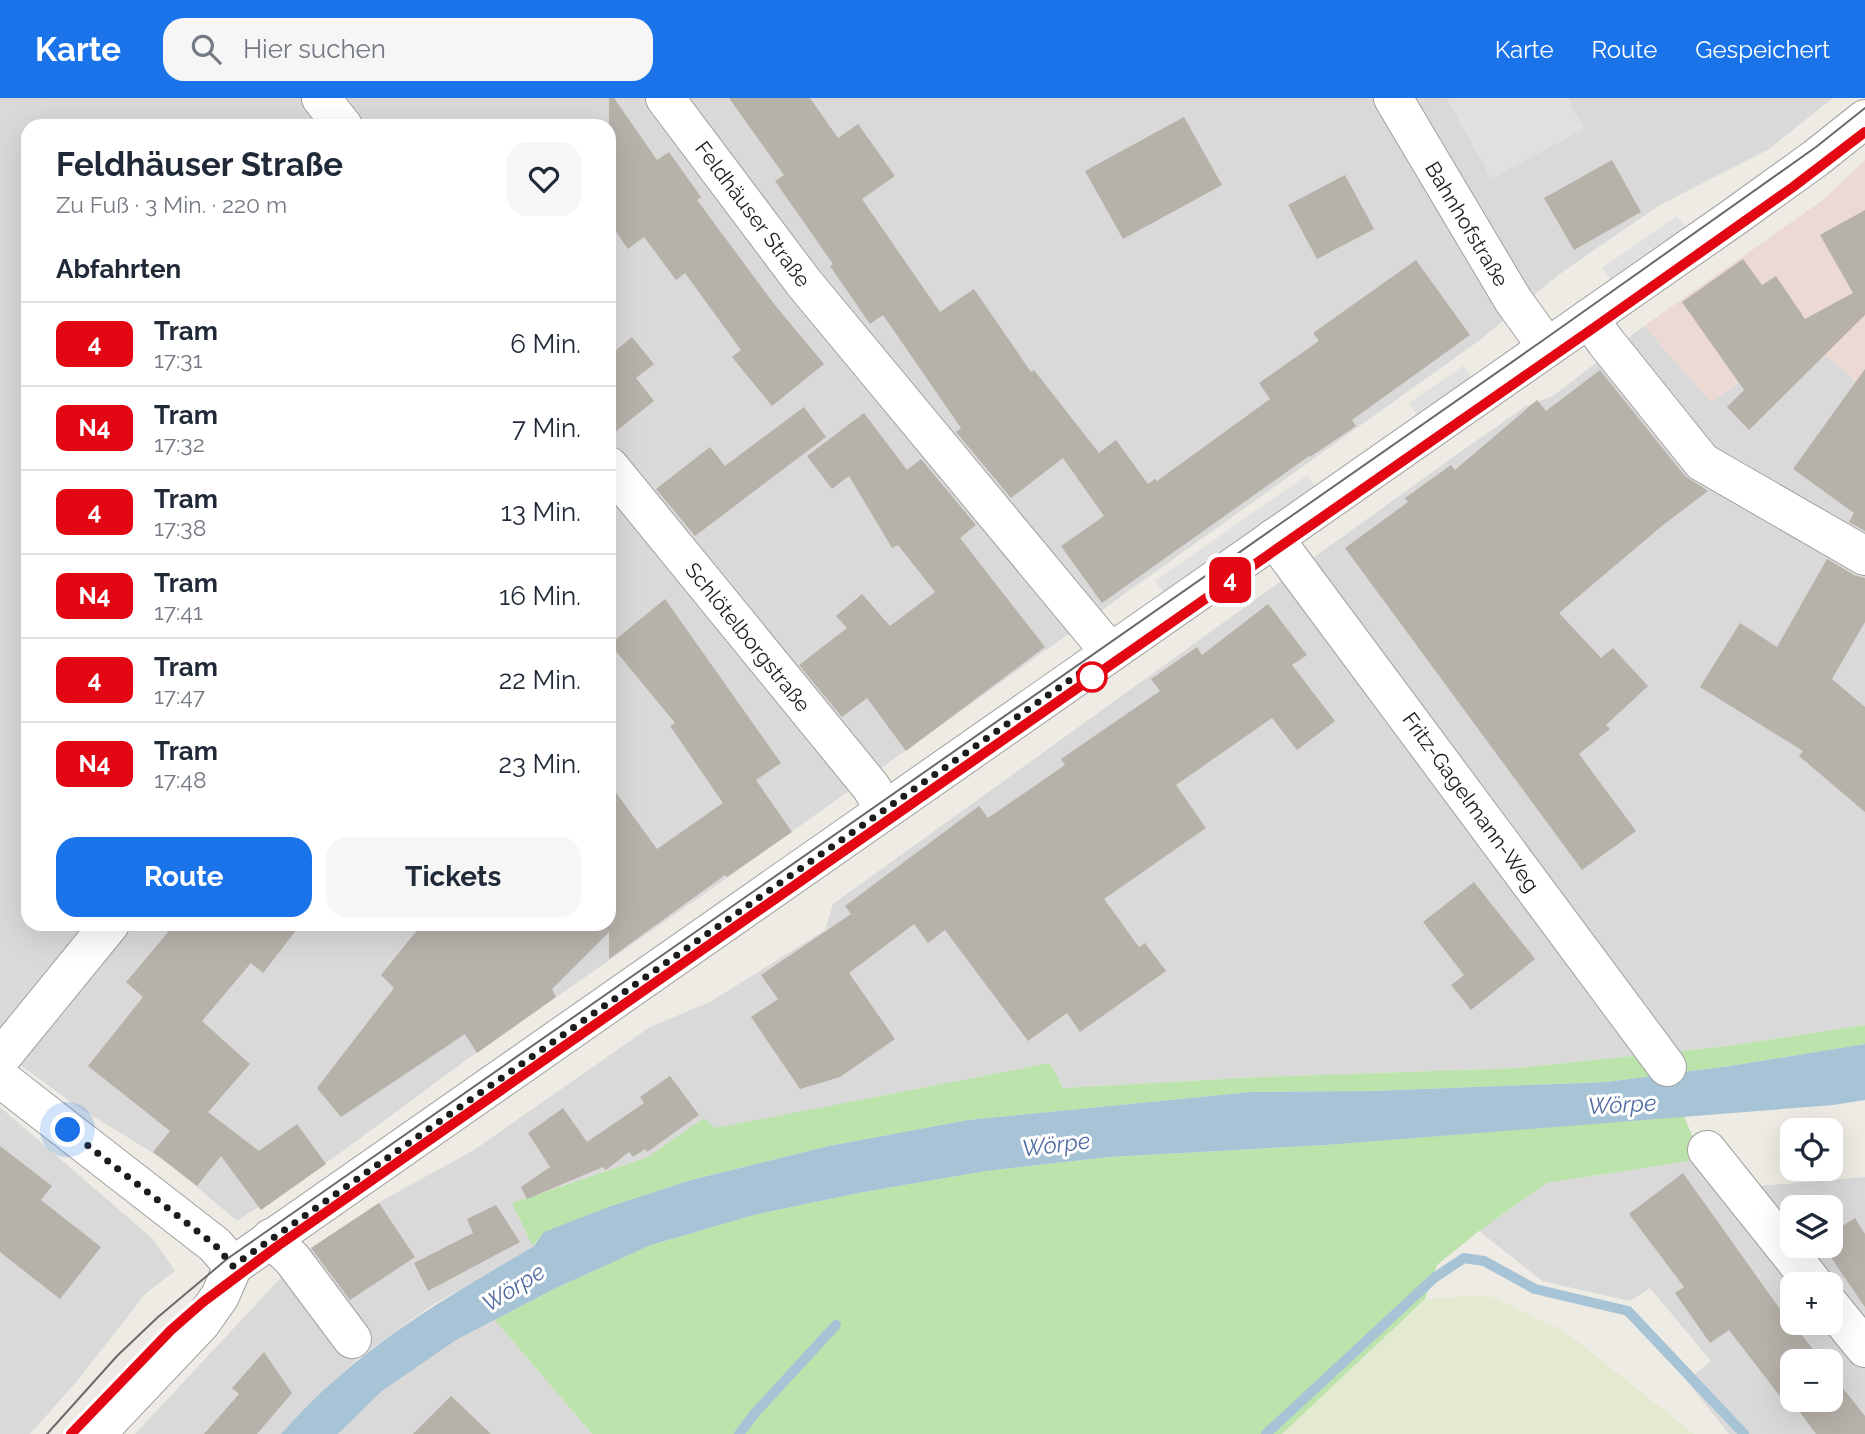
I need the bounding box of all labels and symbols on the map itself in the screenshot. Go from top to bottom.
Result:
street label: Feldhäuser Straße [690,136,816,292]
street label: Bahnhofstraße [1420,157,1514,291]
street label: Schlötelborgstraße [680,557,816,717]
line badge: 4 [1207,557,1253,603]
unlabelled marker [1077,662,1107,692]
street label: Fritz-Gagelmann-Weg [1397,707,1545,897]
water label: Wörpe [1587,1089,1657,1119]
your location [50,1112,85,1147]
water label: Wörpe [1020,1126,1092,1162]
water label: Wörpe [477,1257,549,1317]

